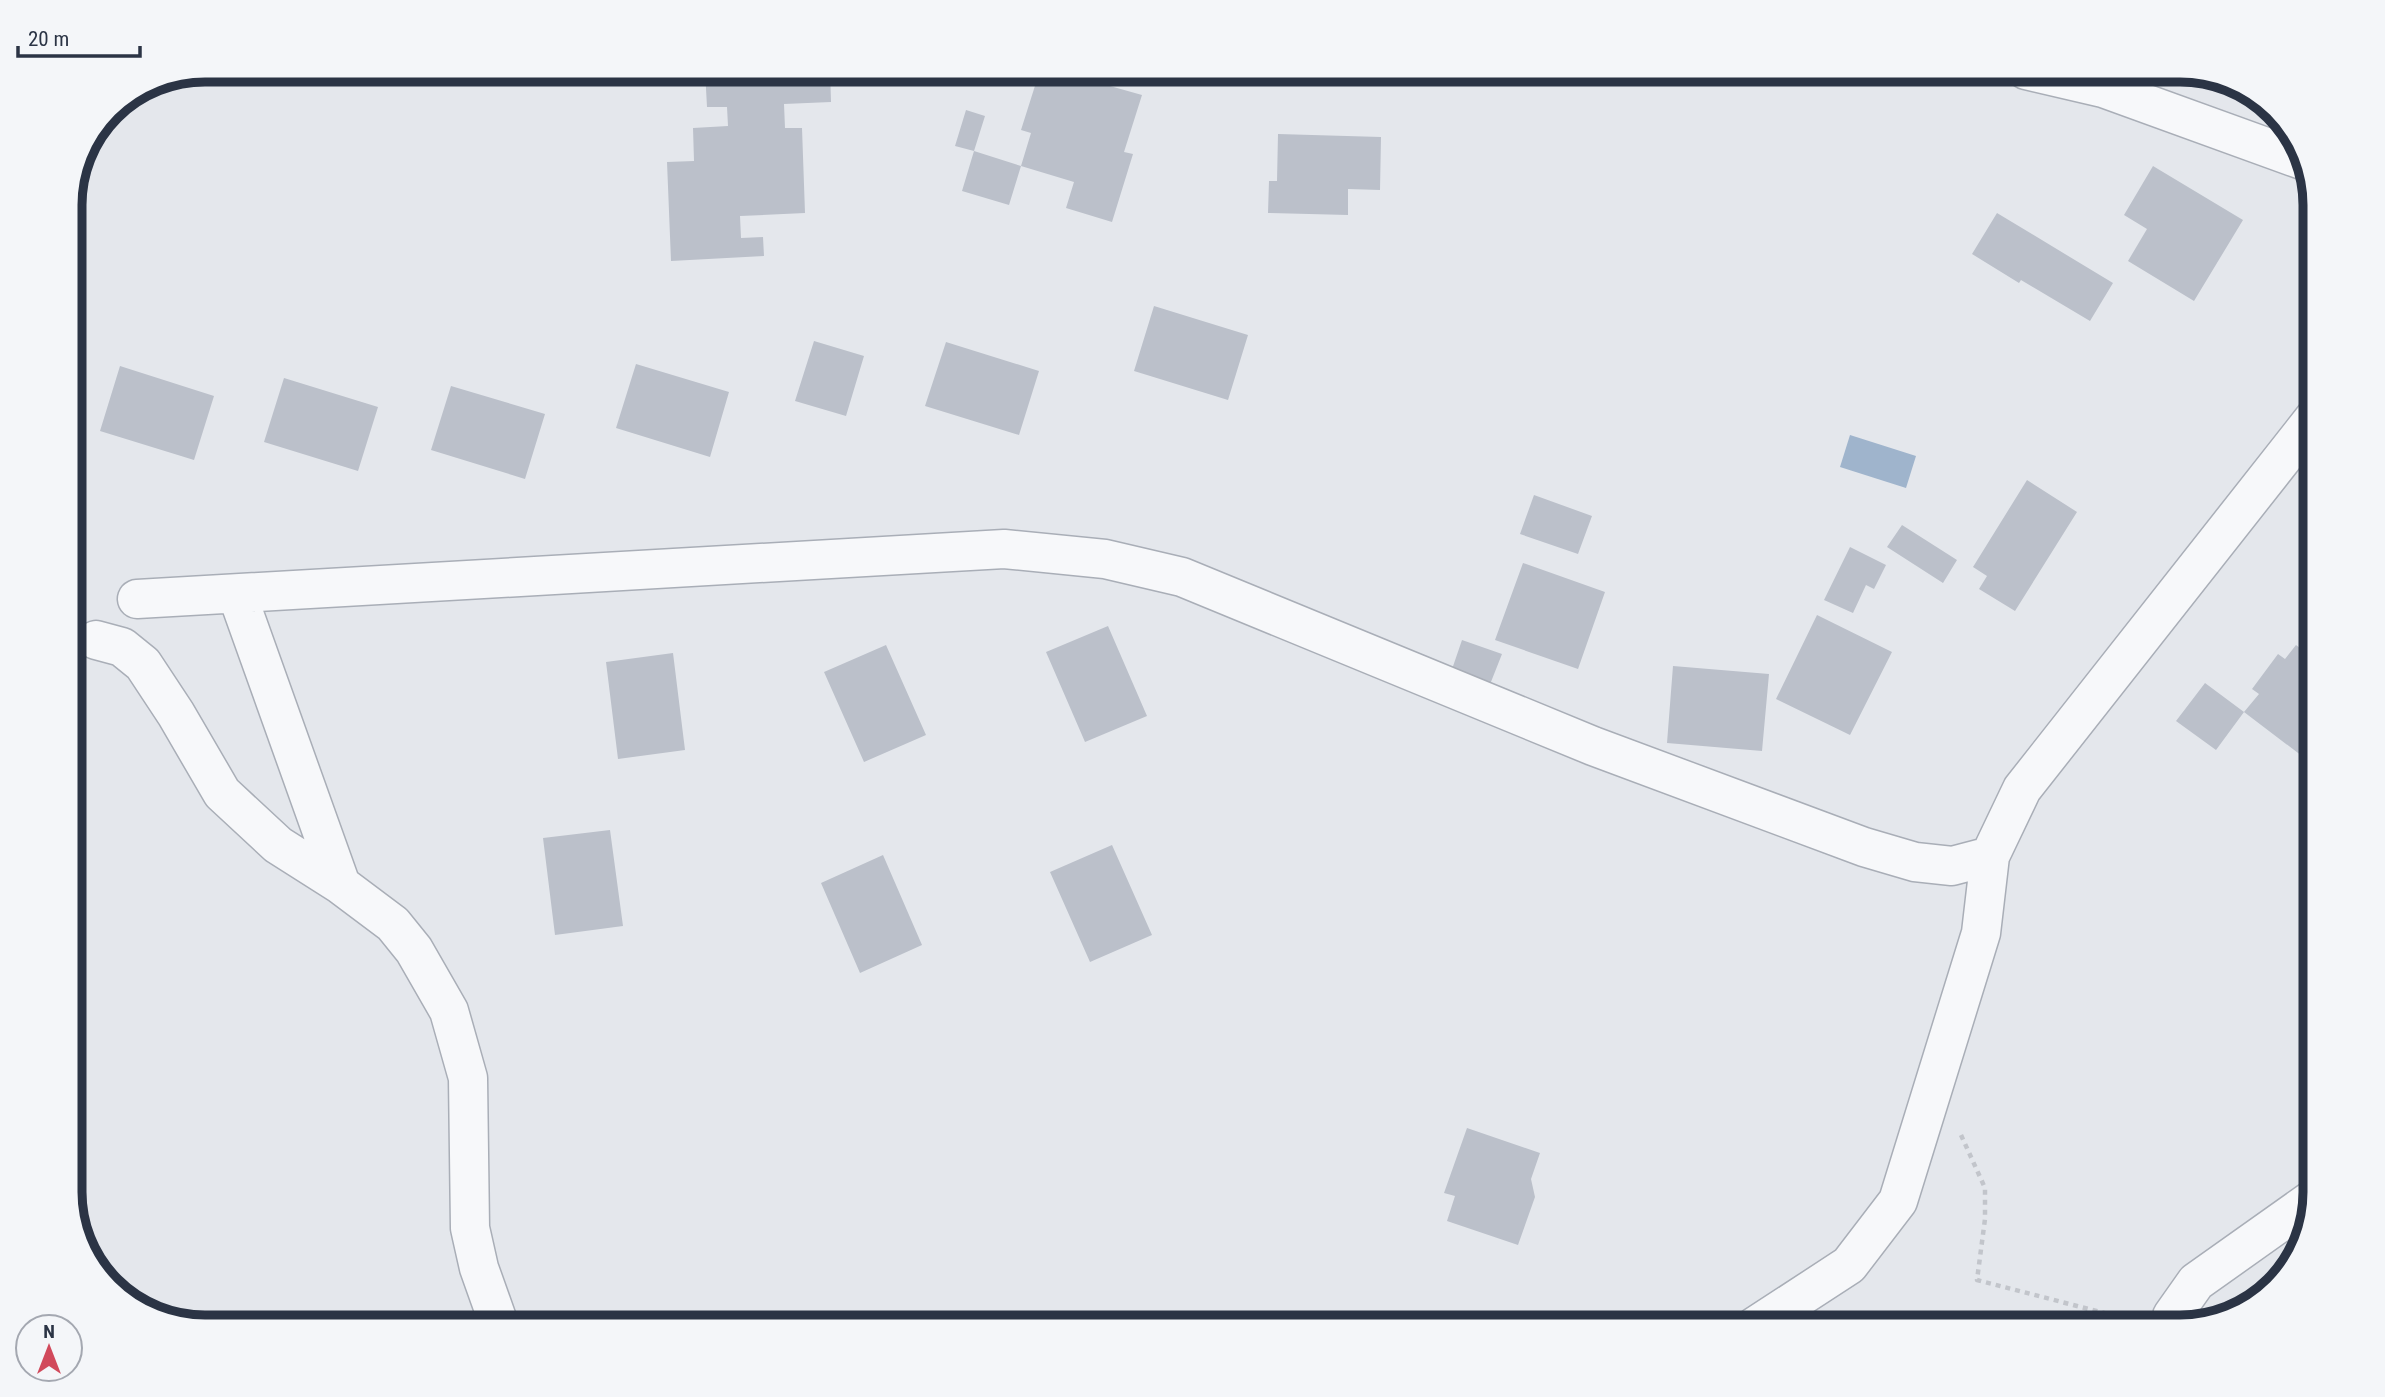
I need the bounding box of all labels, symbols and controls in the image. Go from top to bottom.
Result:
scale bar [18,14,140,58]
text: 20 m [28,27,69,51]
north arrow [14,1313,84,1383]
text: N [43,1320,55,1343]

